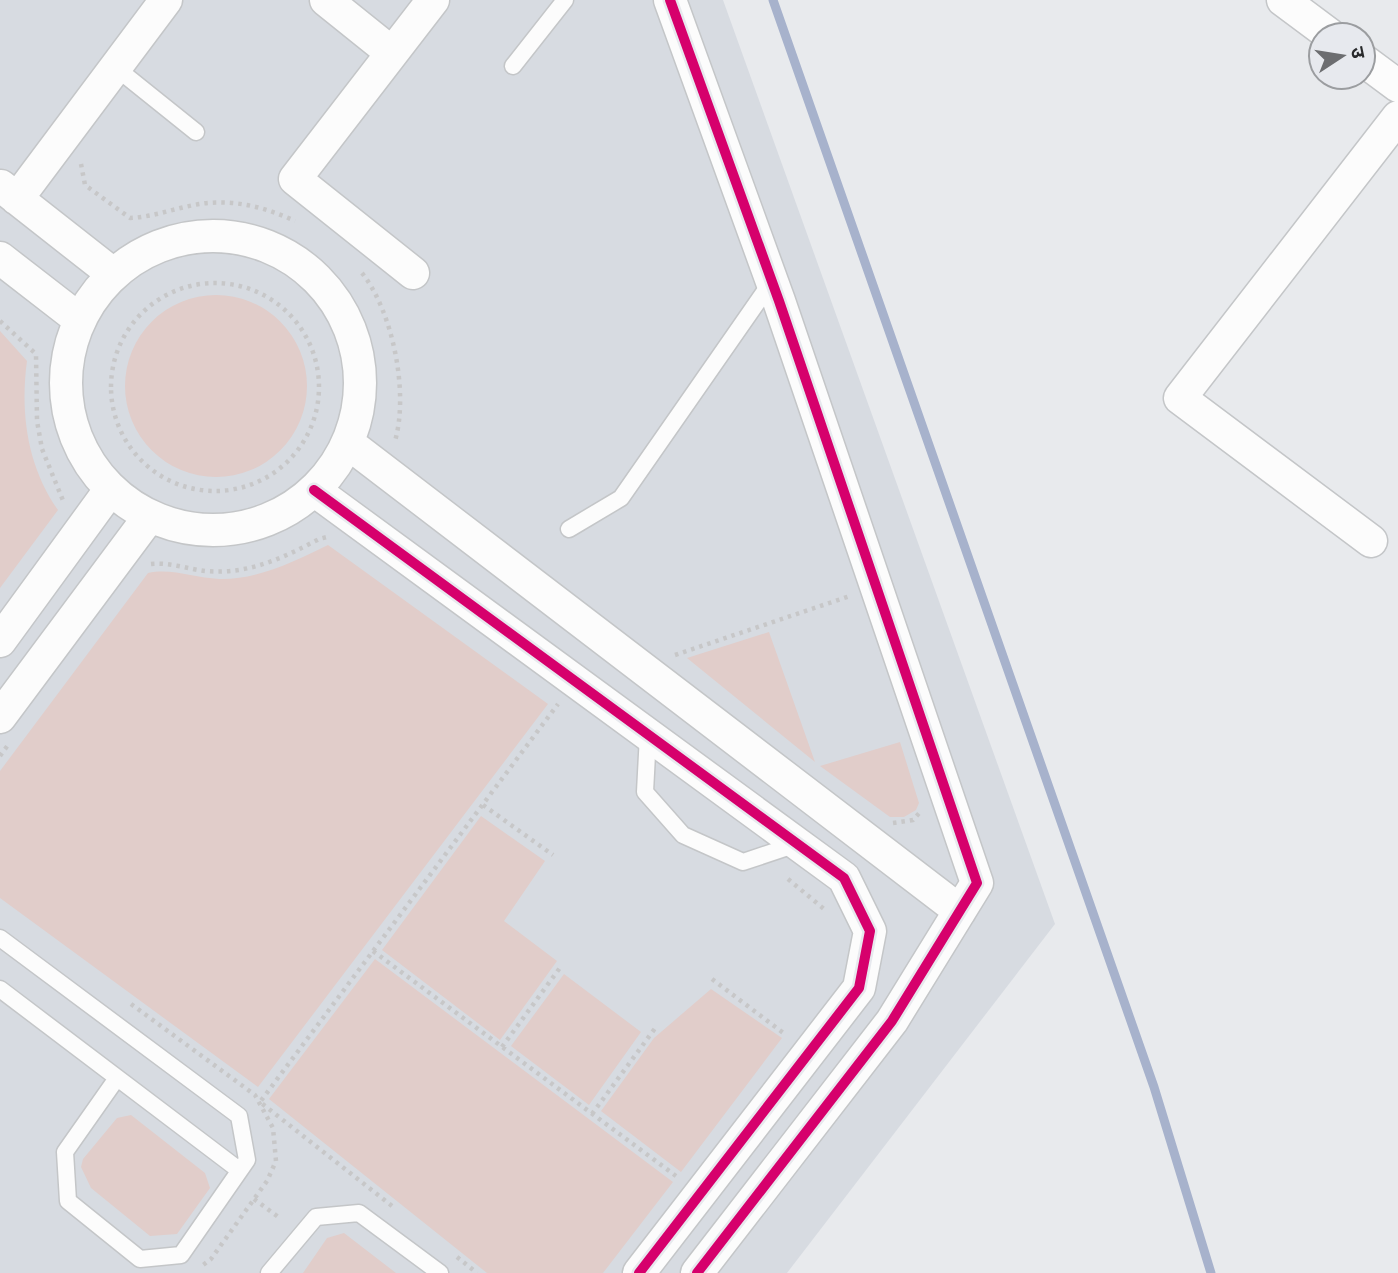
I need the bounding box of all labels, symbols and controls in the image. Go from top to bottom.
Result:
north arrow [1307,21,1377,91]
text: उ [1346,45,1371,61]

